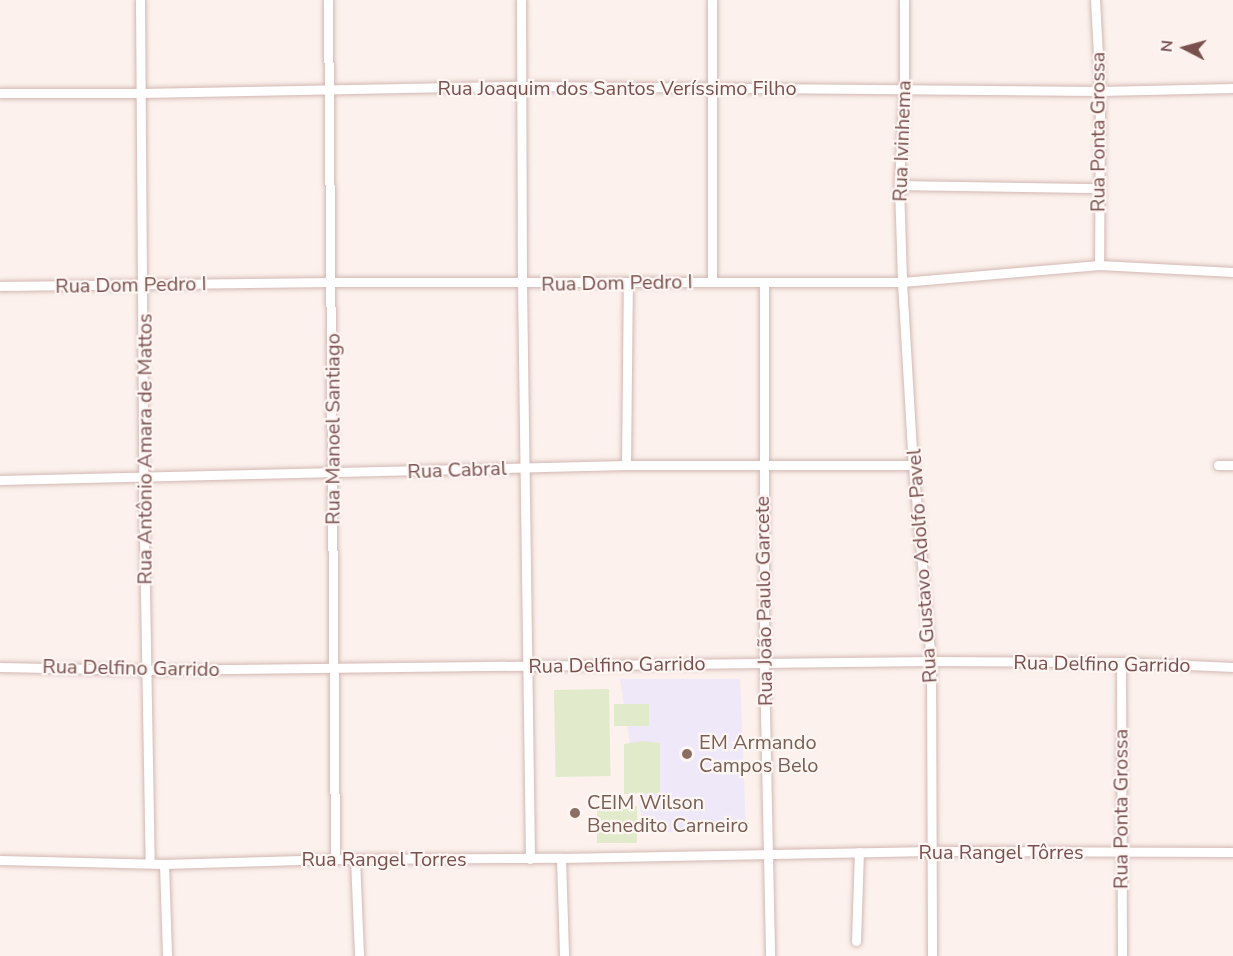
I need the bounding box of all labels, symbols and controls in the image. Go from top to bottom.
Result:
north arrow [1155,18,1215,78]
text: N [1156,39,1179,53]
street label: Rua Ponta Grossa [1086,52,1110,212]
street label: Rua Joaquim dos Santos Veríssimo Filho [437,76,797,100]
street label: Rua Ivinhema [888,80,916,202]
street label: Rua Dom Pedro I [541,270,693,296]
street label: Rua Dom Pedro I [55,272,207,298]
street label: Rua Antônio Amara de Mattos [133,313,157,585]
street label: Rua Manoel Santiago [321,333,345,525]
street label: Rua Gustavo Adolfo Pavel [902,448,942,684]
street label: Rua Cabral [407,456,507,484]
street label: Rua João Paulo Garcete [750,496,778,706]
street label: Rua Delfino Garrido [1013,650,1191,678]
street label: Rua Delfino Garrido [528,651,706,679]
street label: Rua Delfino Garrido [42,654,220,682]
street label: Rua Ponta Grossa [1109,729,1133,889]
place label: EM Armando Campos Belo [699,730,818,777]
marker: EM Armando Campos Belo [680,747,694,761]
place label: CEIM Wilson Benedito Carneiro [587,790,748,837]
marker: CEIM Wilson Benedito Carneiro [568,806,582,820]
street label: Rua Rangel Tôrres [918,840,1084,864]
street label: Rua Rangel Torres [301,847,467,871]

